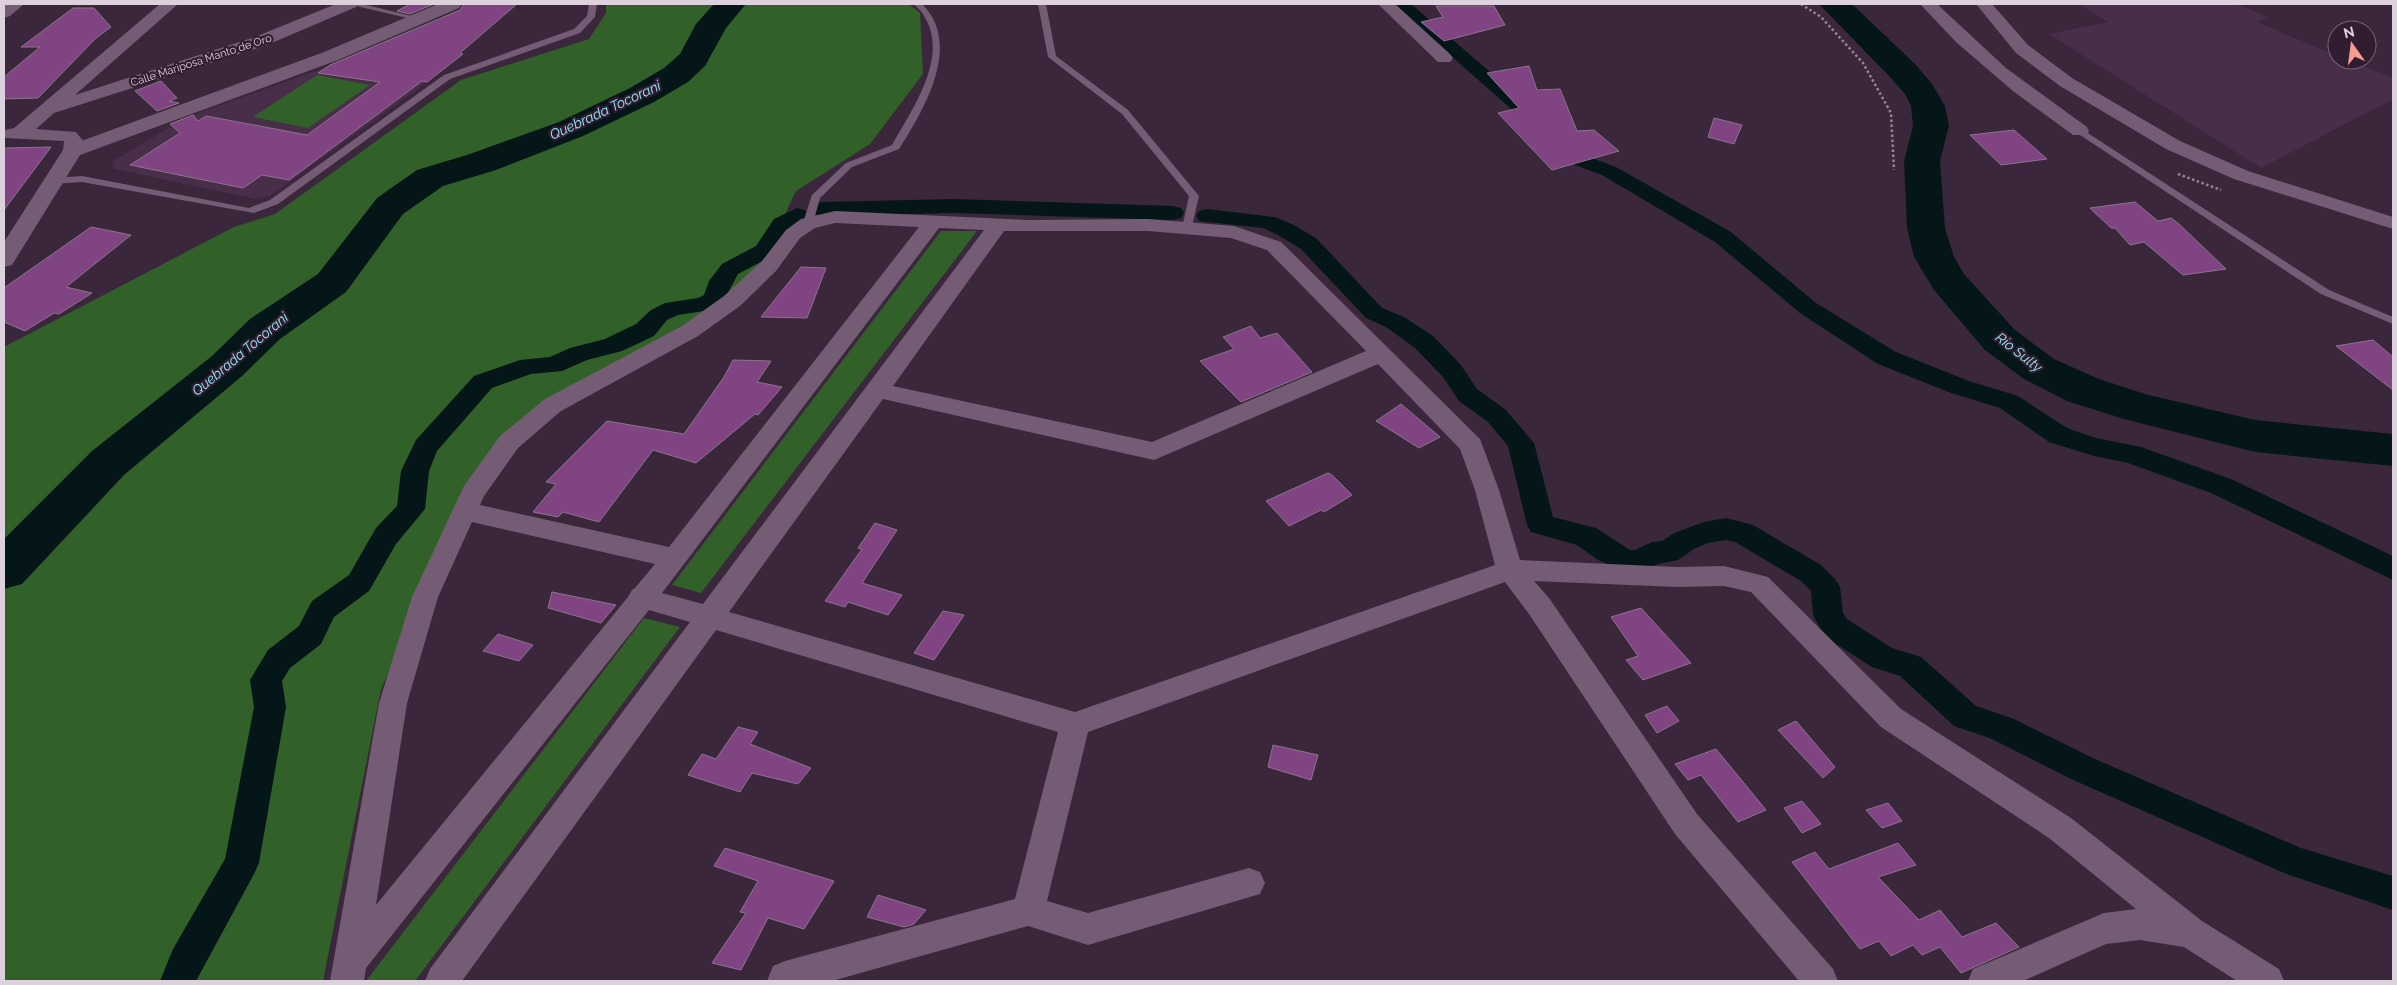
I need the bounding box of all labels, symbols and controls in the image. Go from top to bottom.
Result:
north arrow [2327,20,2377,70]
text: N [2342,23,2356,41]
street label: Calle Mariposa Manto de Oro [129,31,274,89]
water label: Quebrada Tocorani [547,77,664,143]
water label: Quebrada Tocorani [189,308,292,399]
water label: Río Sulty [1993,329,2046,376]

